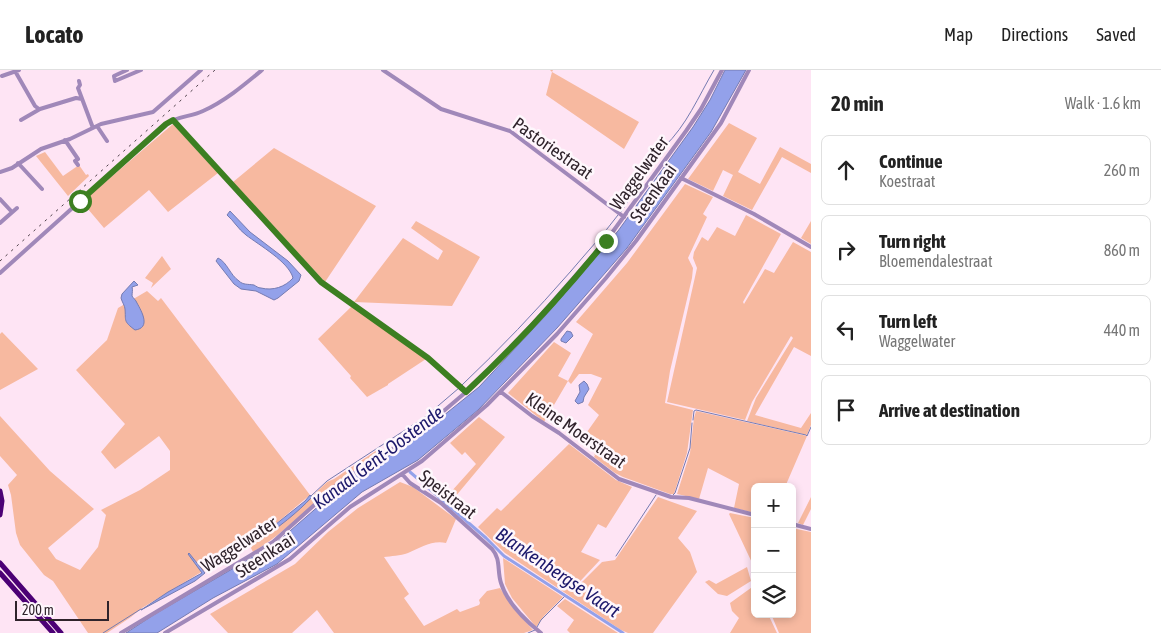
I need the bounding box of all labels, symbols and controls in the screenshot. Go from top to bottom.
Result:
text: Locato [25,21,84,48]
text: Map [944,24,973,45]
text: Directions [1001,24,1068,45]
text: Saved [1096,24,1136,45]
text: 20 min [831,91,884,115]
text: Walk · 1.6 km [1065,94,1141,112]
street label: Pastoriestraat [509,113,597,183]
street label: Waggelwater [605,132,673,214]
text: Continue [879,150,943,172]
icon: ahead [832,156,860,184]
street label: Steenkaai [625,160,681,226]
text: 260 m [1104,161,1140,179]
text: Koestraat [879,172,935,190]
route start [69,190,92,213]
route end [595,230,618,253]
text: Turn right [879,230,946,252]
icon: right [832,236,860,264]
text: 860 m [1104,241,1140,259]
text: Bloemendalestraat [879,252,993,270]
text: Turn left [879,310,937,332]
icon: left [832,316,860,344]
text: 440 m [1104,321,1140,339]
text: Waggelwater [879,332,955,350]
street label: Kleine Moerstraat [522,388,630,472]
icon: arrive [832,396,860,424]
text: Arrive at destination [879,399,1020,421]
water label: Kanaal Gent-Oostende [308,401,448,513]
street label: Speistraat [415,465,481,523]
map controls [751,483,796,618]
button: + [751,483,796,528]
street label: Waggelwater [197,511,281,576]
water label: Blankenbergse Vaart [492,522,624,622]
street label: Steenkaai [231,528,299,582]
button: − [751,528,796,573]
button: layers [751,573,796,618]
scale bar [15,598,109,621]
text: 200 m [22,602,54,618]

